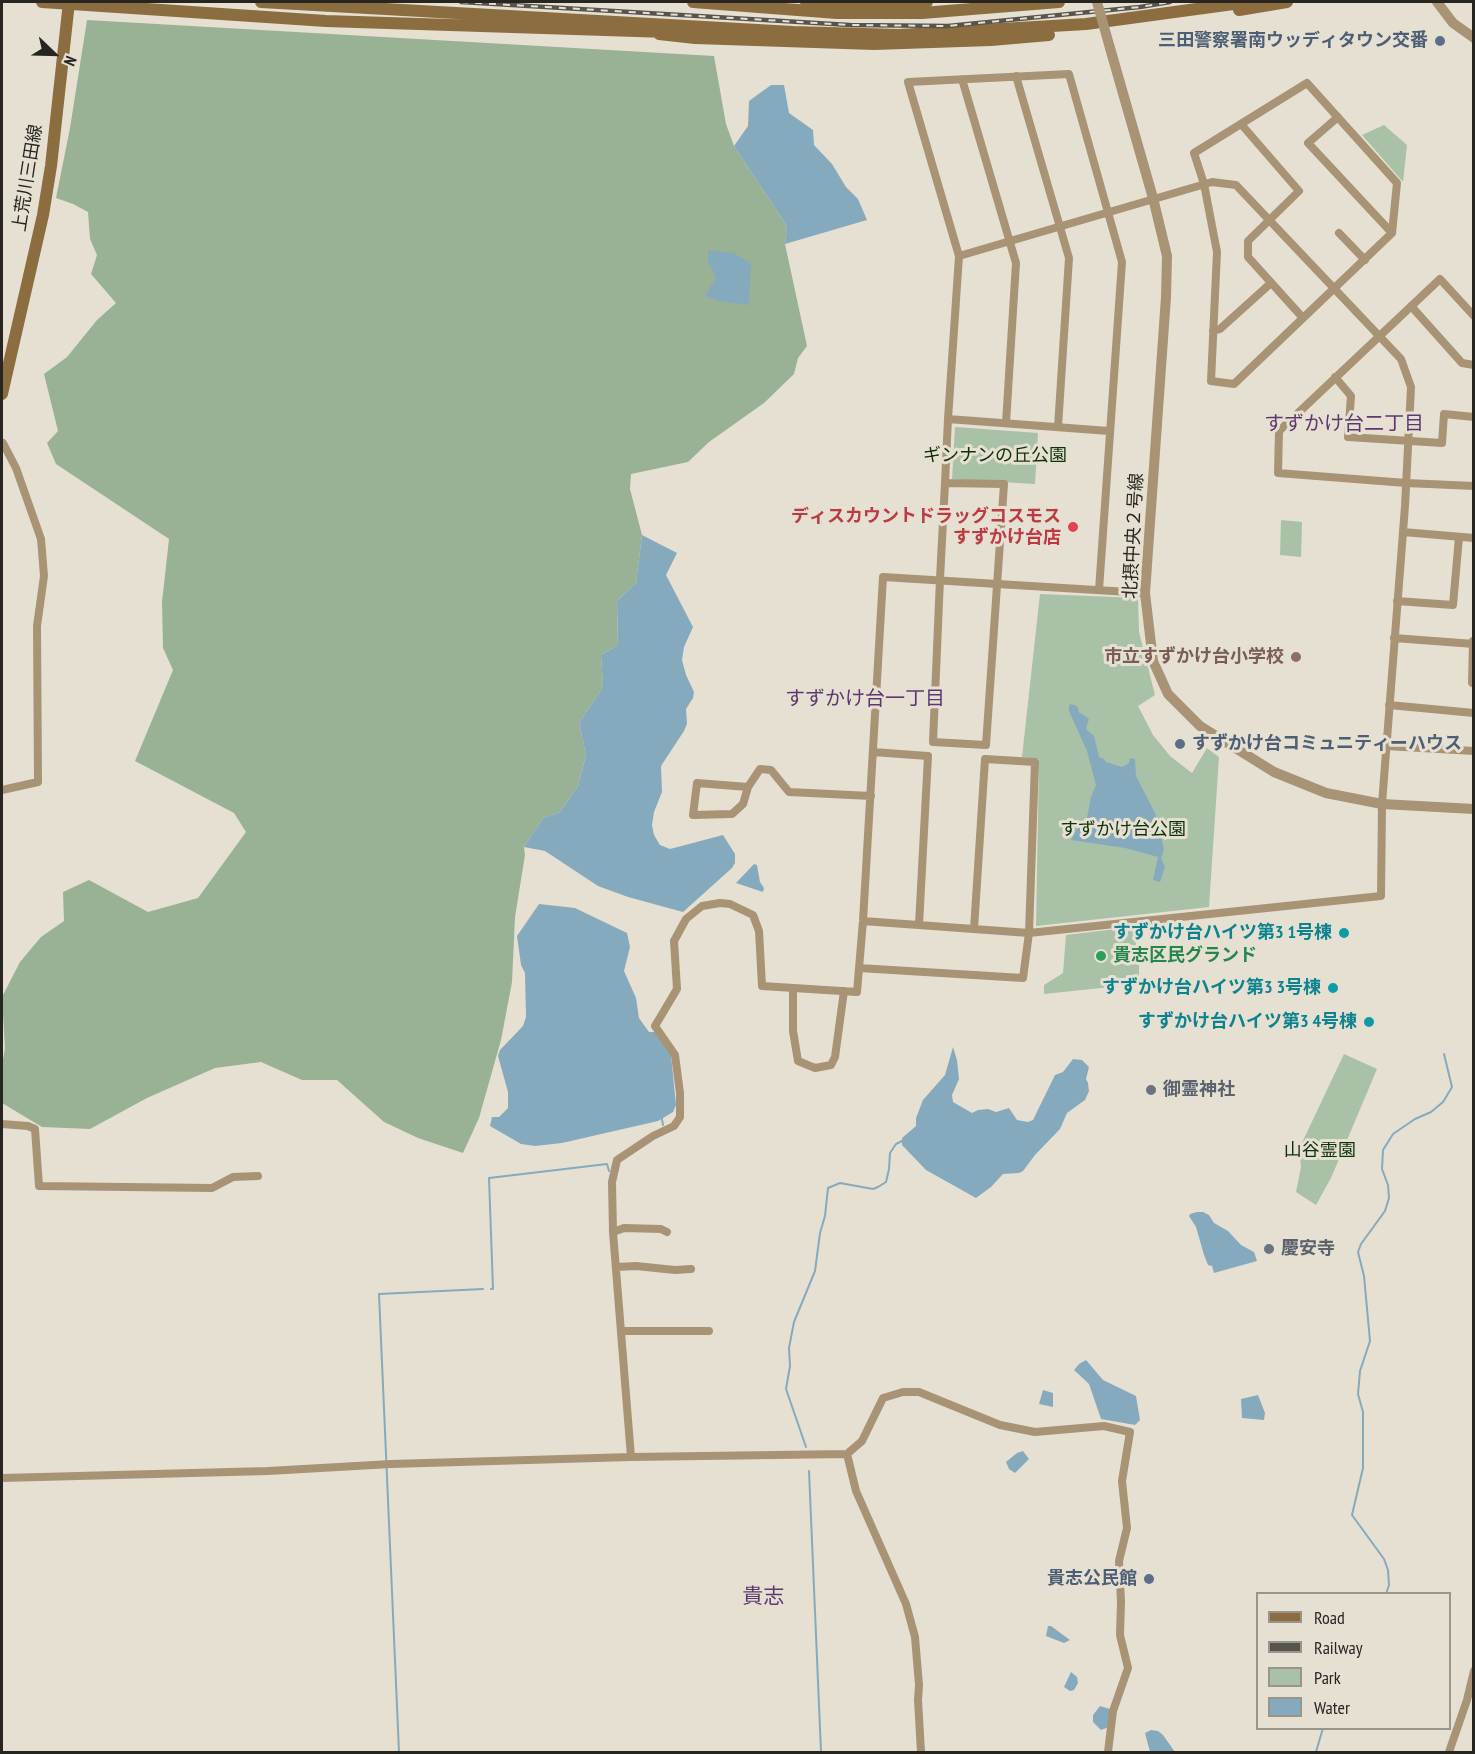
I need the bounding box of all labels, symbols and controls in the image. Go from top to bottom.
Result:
north arrow [24,24,84,84]
place label: 三田警察署南ウッディタウン交番 [1158,30,1428,52]
marker: 三田警察署南ウッディタウン交番 [1433,34,1447,48]
text: N [60,53,81,69]
street label: 上荒川三田線 [9,123,47,233]
district label: すずかけ台二丁目 [1264,412,1424,436]
park label: ギンナンの丘公園 [923,445,1067,467]
street label: 北摂中央２号線 [1120,473,1148,599]
place label: ディスカウントドラッグコスモス すずかけ台店 [791,506,1061,548]
marker: ディスカウントドラッグコスモス すずかけ台店 [1066,520,1080,534]
place label: 市立すずかけ台小学校 [1104,646,1284,668]
marker: 市立すずかけ台小学校 [1289,650,1303,664]
district label: すずかけ台一丁目 [785,687,945,711]
place label: すずかけ台コミュニティーハウス [1192,733,1462,755]
marker: すずかけ台コミュニティーハウス [1173,737,1187,751]
park label: すずかけ台公園 [1060,819,1186,841]
place label: すずかけ台ハイツ第3 1号棟 [1113,922,1332,944]
marker: すずかけ台ハイツ第3 1号棟 [1337,926,1351,940]
place label: 貴志区民グランド [1113,945,1257,967]
marker: 貴志区民グランド [1094,949,1108,963]
place label: すずかけ台ハイツ第3 3号棟 [1102,977,1321,999]
marker: すずかけ台ハイツ第3 3号棟 [1326,981,1340,995]
place label: すずかけ台ハイツ第3 4号棟 [1138,1011,1357,1033]
marker: すずかけ台ハイツ第3 4号棟 [1362,1015,1376,1029]
place label: 御霊神社 [1163,1079,1235,1101]
marker: 御霊神社 [1144,1083,1158,1097]
park label: 山谷霊園 [1284,1140,1356,1162]
place label: 慶安寺 [1281,1238,1335,1260]
marker: 慶安寺 [1262,1242,1276,1256]
place label: 貴志公民館 [1047,1568,1137,1590]
marker: 貴志公民館 [1142,1572,1156,1586]
district label: 貴志 [742,1584,784,1610]
legend [1256,1592,1451,1730]
text: Road [1314,1606,1345,1629]
text: Railway [1314,1636,1363,1659]
text: Park [1314,1666,1341,1689]
text: Water [1314,1696,1350,1719]

